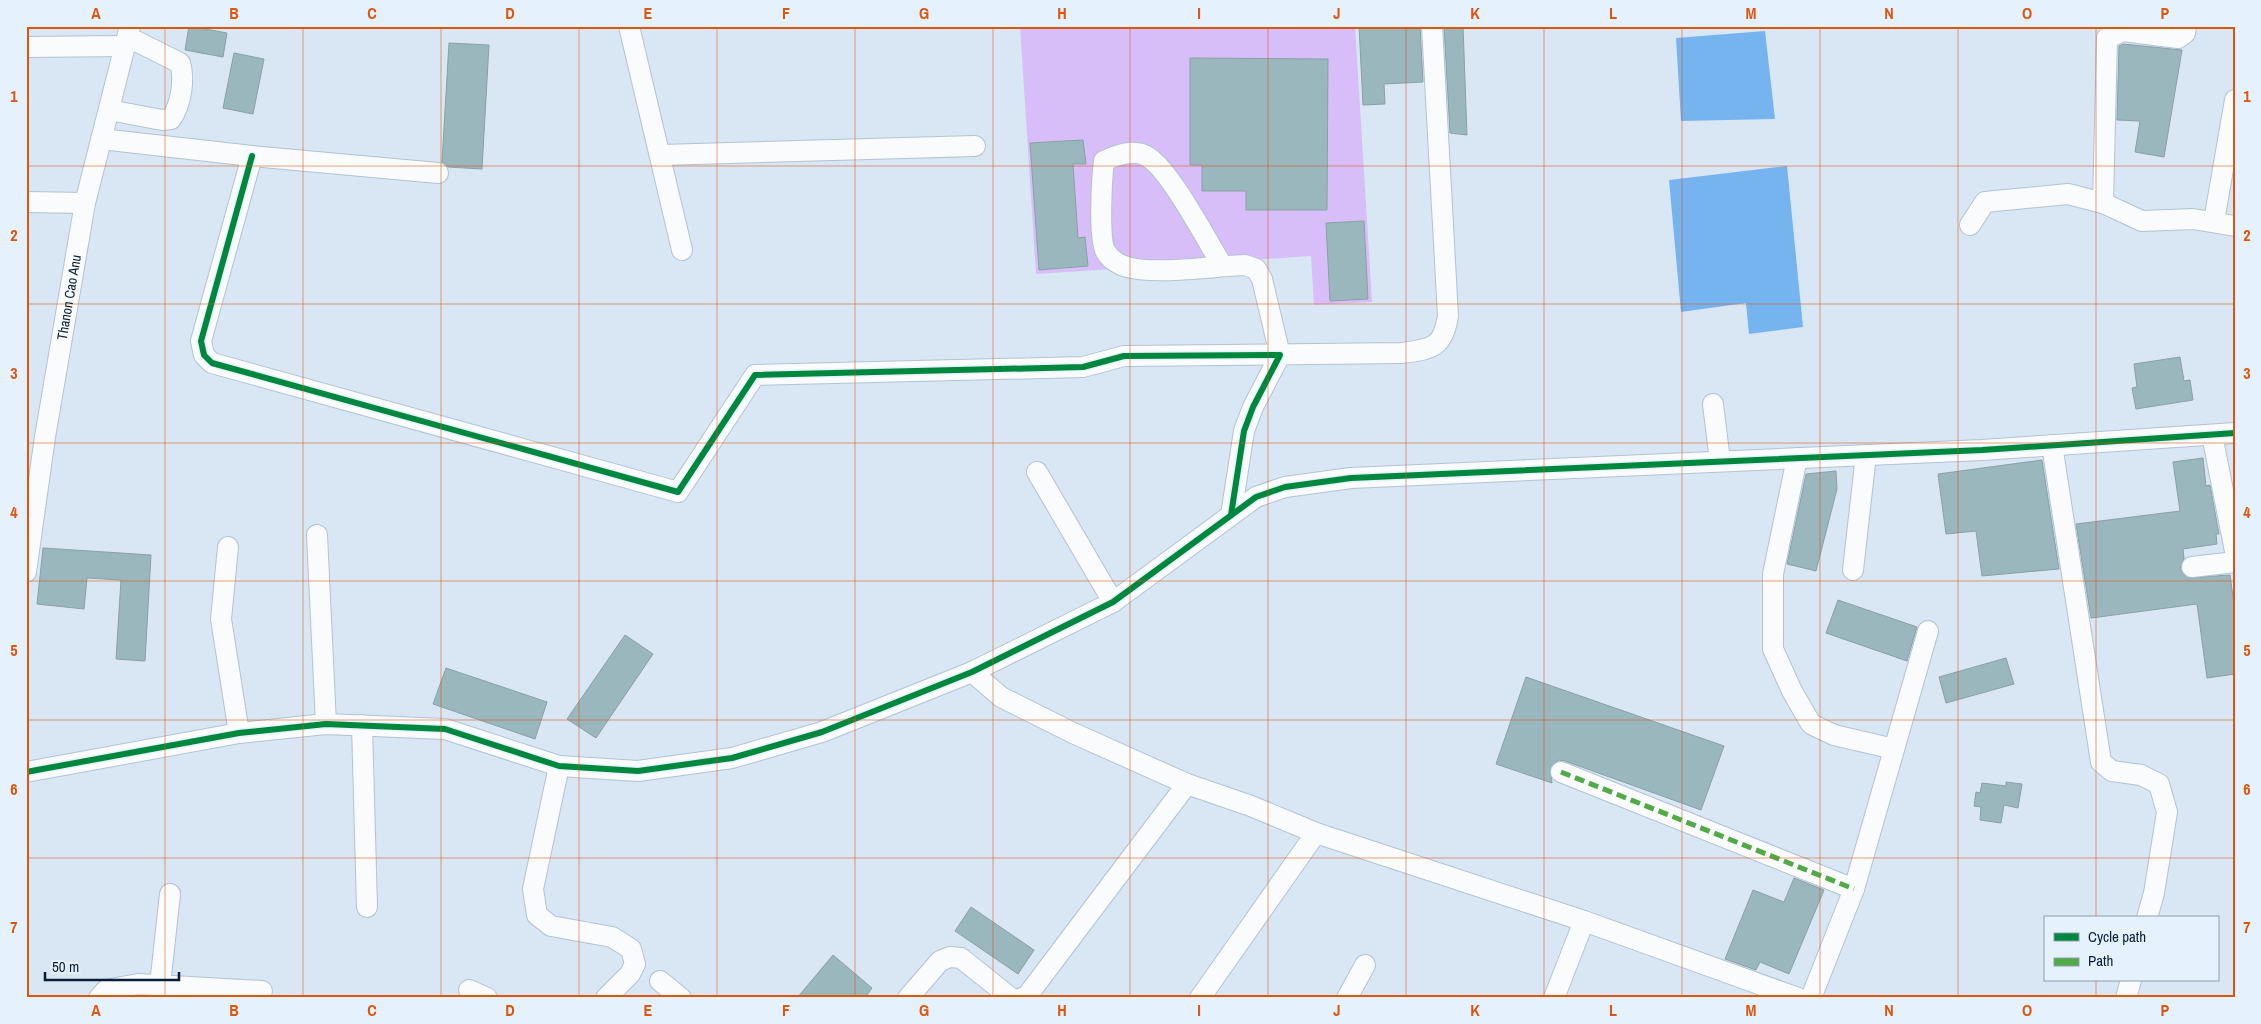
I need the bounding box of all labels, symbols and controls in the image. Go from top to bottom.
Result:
text: A [91,2,101,24]
text: B [229,2,239,24]
text: C [367,2,377,24]
text: D [505,2,515,24]
text: E [644,2,653,24]
text: F [782,2,790,24]
text: G [919,2,929,24]
text: H [1057,2,1067,24]
text: I [1197,2,1201,24]
text: J [1333,2,1341,24]
text: K [1470,2,1480,24]
text: L [1609,2,1617,24]
text: M [1746,2,1757,24]
text: N [1884,2,1894,24]
text: O [2022,2,2032,24]
text: P [2161,2,2170,24]
text: 1 [10,85,18,107]
text: 1 [2243,85,2251,107]
text: 2 [10,224,18,246]
text: 2 [2243,224,2251,246]
street label: Thanon Cao Anu [53,253,85,341]
text: 3 [10,362,18,384]
text: 3 [2243,362,2251,384]
text: 4 [10,501,18,523]
text: 4 [2243,501,2251,523]
text: 5 [10,639,18,661]
text: 5 [2243,639,2251,661]
text: 6 [10,778,18,800]
text: 6 [2243,778,2251,800]
text: 7 [10,916,18,938]
legend [2044,916,2218,982]
text: 7 [2243,916,2251,938]
text: Cycle path [2088,926,2146,947]
scale bar [45,949,179,981]
text: Path [2088,950,2113,971]
text: 50 m [52,956,79,977]
text: A [91,999,101,1021]
text: B [229,999,239,1021]
text: C [367,999,377,1021]
text: D [505,999,515,1021]
text: E [644,999,653,1021]
text: F [782,999,790,1021]
text: G [919,999,929,1021]
text: H [1057,999,1067,1021]
text: I [1197,999,1201,1021]
text: J [1333,999,1341,1021]
text: K [1470,999,1480,1021]
text: L [1609,999,1617,1021]
text: M [1746,999,1757,1021]
text: N [1884,999,1894,1021]
text: O [2022,999,2032,1021]
text: P [2161,999,2170,1021]

